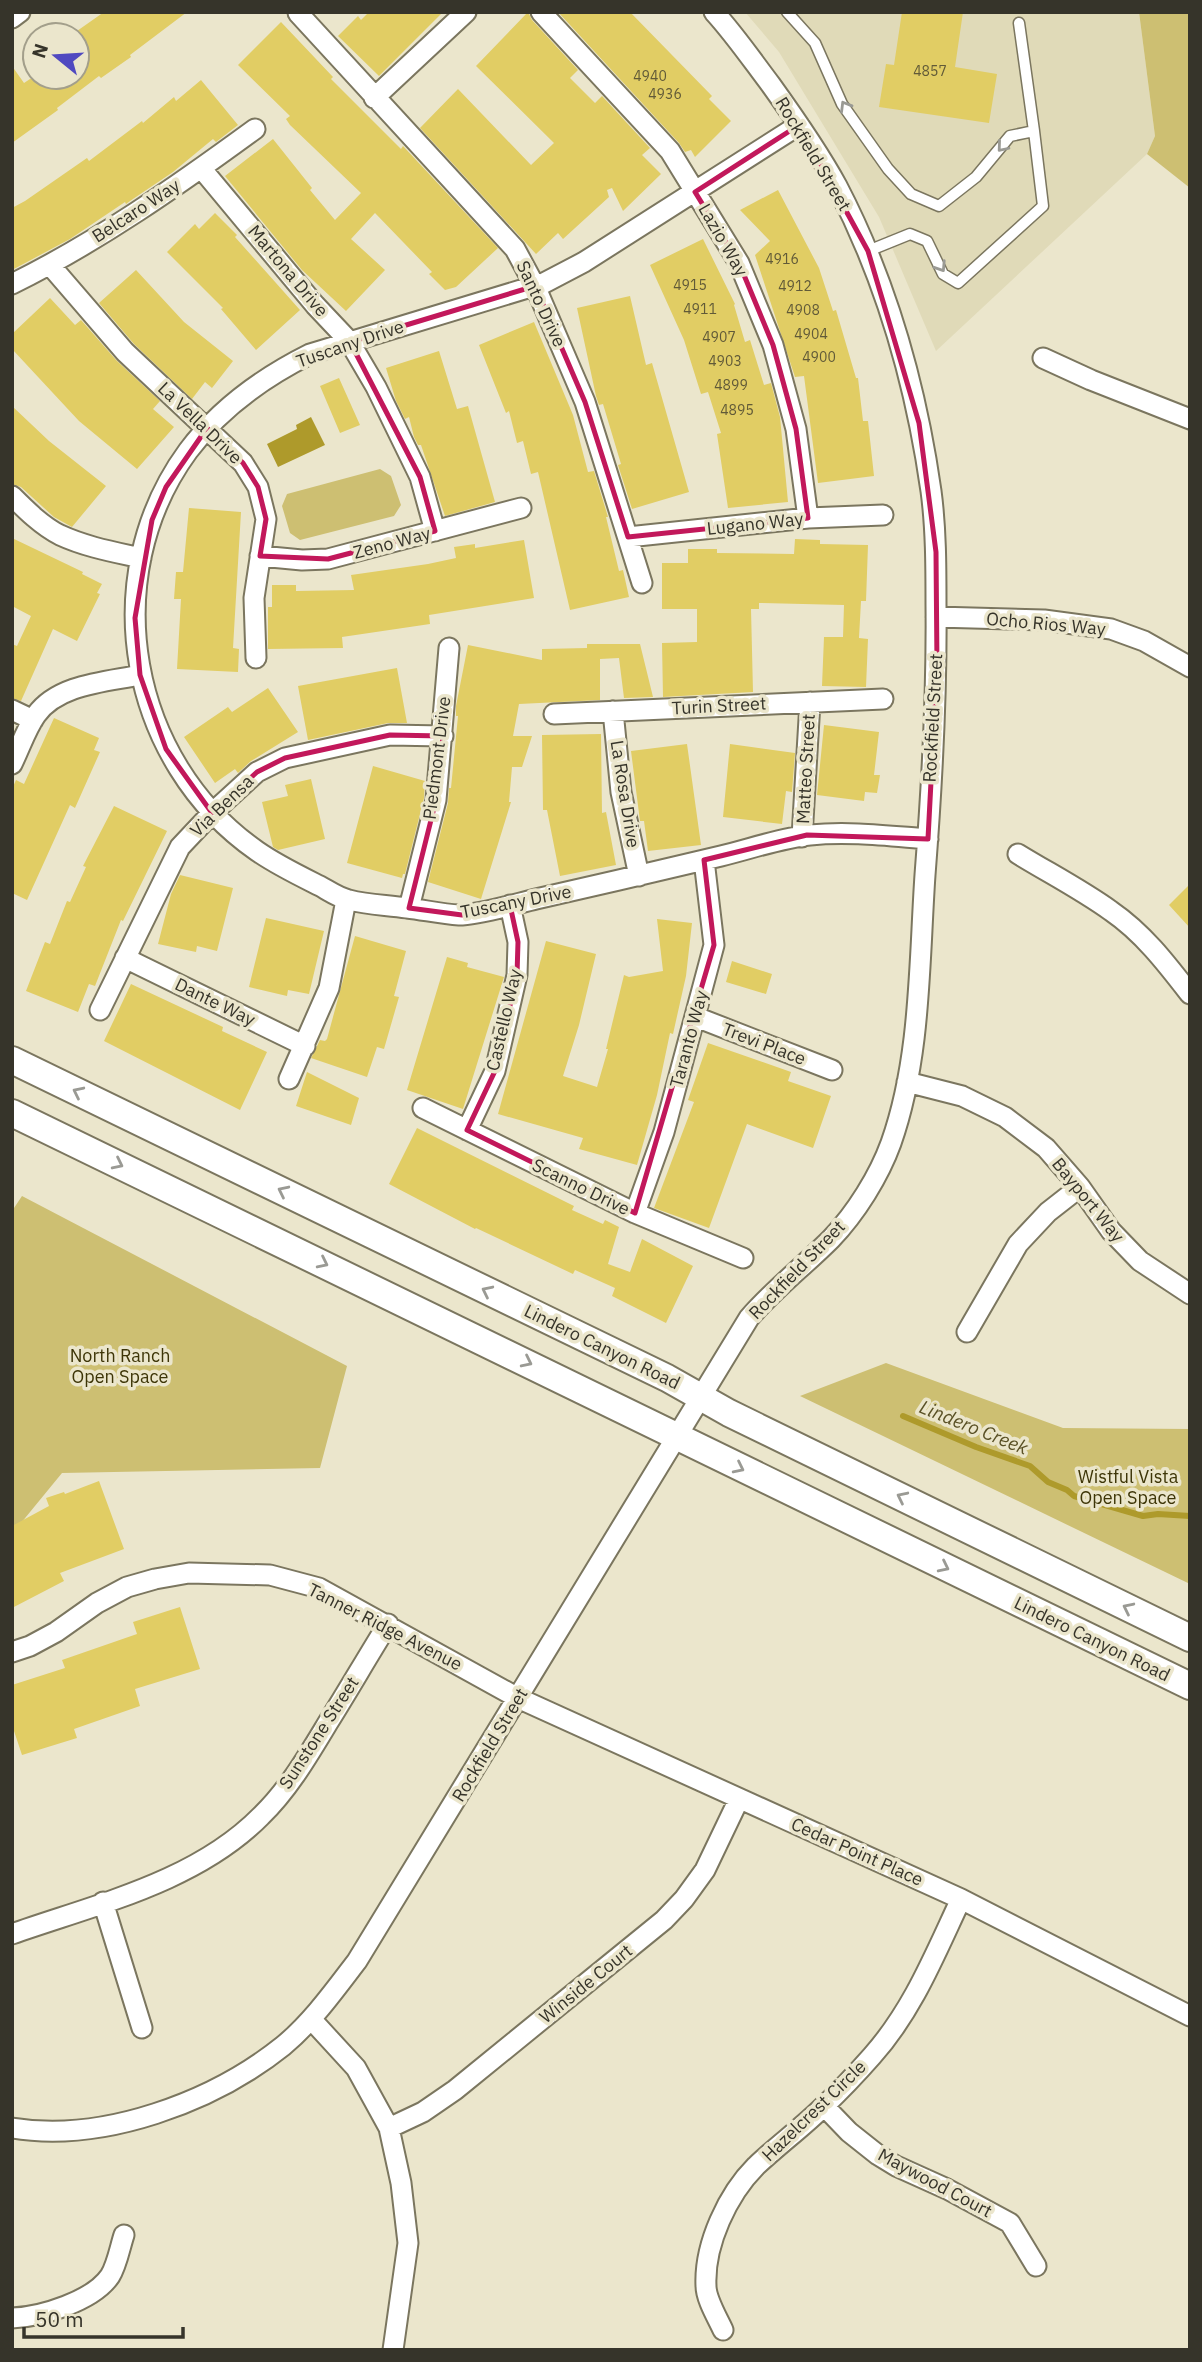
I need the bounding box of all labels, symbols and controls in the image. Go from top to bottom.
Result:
north arrow [21,21,91,91]
text: N [26,40,53,61]
house number: 4857 [913,62,947,80]
house number: 4940 [633,67,667,85]
house number: 4936 [648,85,682,103]
street label: Rockfield Street [770,93,856,215]
one-way arrow [840,101,853,114]
one-way arrow [997,139,1010,151]
street label: Belcaro Way [87,174,184,248]
street label: Lazio Way [693,199,753,280]
street label: Martona Drive [243,220,334,321]
house number: 4916 [765,250,799,268]
street label: Santo Drive [511,257,572,351]
one-way arrow [932,259,945,272]
house number: 4915 [673,276,707,294]
house number: 4912 [778,277,812,295]
house number: 4911 [683,300,717,318]
house number: 4908 [786,301,820,319]
street label: Tuscany Drive [293,314,407,373]
house number: 4904 [794,325,828,343]
house number: 4907 [702,328,736,346]
house number: 4900 [802,348,836,366]
house number: 4903 [708,352,742,370]
house number: 4899 [714,376,748,394]
street label: La Vella Drive [153,377,247,469]
house number: 4895 [720,401,754,419]
street label: Lugano Way [705,507,804,540]
street label: Zeno Way [351,521,433,564]
street label: Ocho Rios Way [985,607,1107,640]
street label: Rockfield Street [918,653,947,783]
street label: Turin Street [671,692,767,719]
street label: Piedmont Drive [418,695,455,821]
street label: Matteo Street [791,713,820,825]
street label: La Rosa Drive [606,738,645,849]
street label: Via Bensa [185,769,259,842]
street label: Tuscany Drive [459,879,573,923]
street label: Castello Way [481,967,526,1073]
street label: Dante Way [171,972,259,1031]
street label: Taranto Way [664,988,713,1090]
street label: Trevi Place [719,1017,809,1070]
one-way arrow [73,1086,85,1100]
street label: Scanno Drive [529,1153,634,1220]
street label: Bayport Way [1047,1153,1130,1247]
one-way arrow [111,1156,123,1170]
one-way arrow [278,1186,290,1200]
street label: Rockfield Street [744,1215,850,1324]
one-way arrow [316,1255,328,1269]
one-way arrow [482,1285,494,1299]
street label: Lindero Canyon Road [521,1299,684,1394]
park label: North Ranch Open Space [70,1344,170,1388]
one-way arrow [520,1354,532,1368]
water label: Lindero Creek [916,1394,1033,1460]
one-way arrow [732,1460,744,1474]
park label: Wistful Vista Open Space [1078,1465,1179,1509]
one-way arrow [897,1492,909,1506]
one-way arrow [937,1559,949,1573]
street label: Tanner Ridge Avenue [304,1578,466,1675]
street label: Lindero Canyon Road [1011,1591,1174,1686]
one-way arrow [1123,1602,1135,1616]
street label: Sunstone Street [274,1672,364,1793]
street label: Rockfield Street [447,1684,533,1806]
street label: Cedar Point Place [788,1812,927,1891]
street label: Winside Court [535,1939,637,2028]
street label: Hazelcrest Circle [757,2055,871,2166]
street label: Maywood Court [874,2143,996,2222]
scale bar [24,2296,184,2340]
text: 50 m [35,2305,84,2333]

